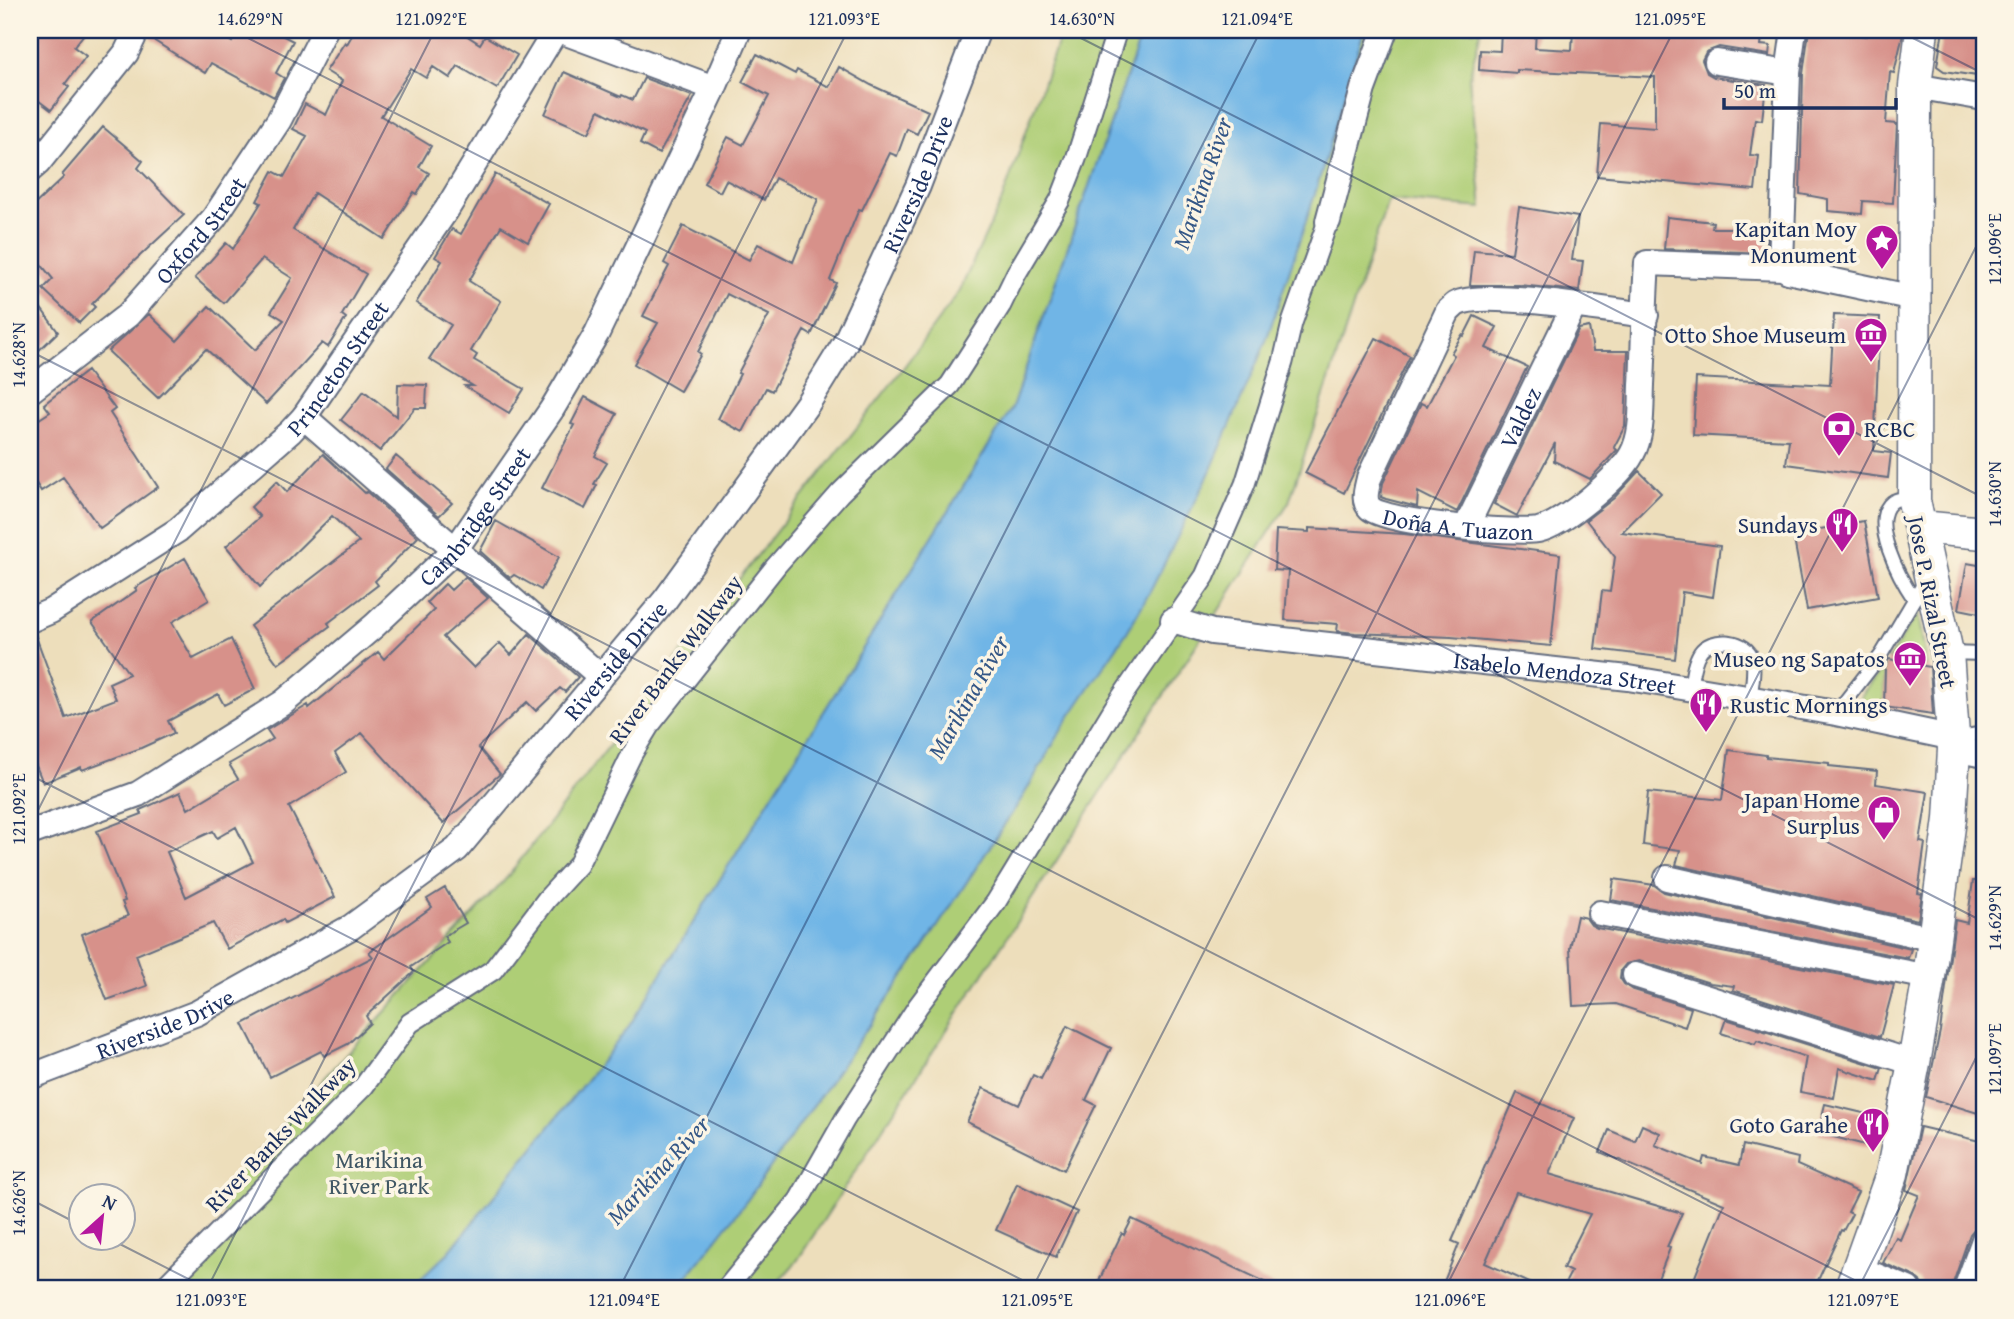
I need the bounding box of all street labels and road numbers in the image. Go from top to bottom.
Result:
street label: Riverside Drive [873,110,960,258]
street label: Oxford Street [147,170,254,291]
street label: Princeton Street [278,294,396,443]
street label: Valdez [1491,381,1548,453]
street label: Cambridge Street [411,440,538,593]
street label: Doña A. Tuazon [1380,499,1533,547]
street label: Jose P. Rizal Street [1900,510,1966,691]
street label: River Banks Walkway [600,567,750,751]
street label: Riverside Drive [555,593,674,727]
street label: Isabelo Mendoza Street [1452,642,1679,702]
street label: Riverside Drive [91,979,239,1067]
street label: River Banks Walkway [197,1049,363,1219]

